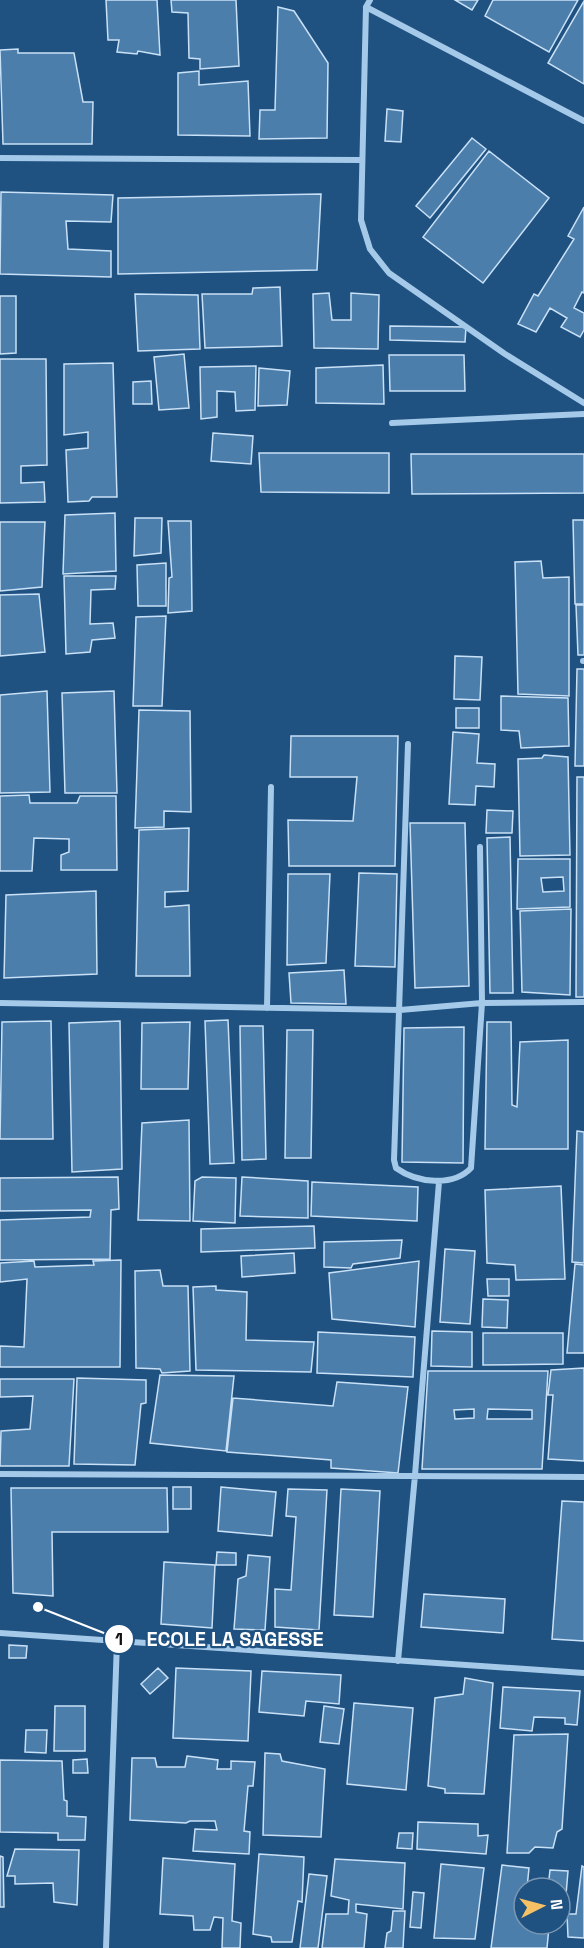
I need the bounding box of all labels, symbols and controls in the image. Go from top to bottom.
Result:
callout: ECOLE LA SAGESSE [104,1620,335,1658]
text: ECOLE LA SAGESSE [146,1626,324,1652]
text: 1 [115,1627,123,1650]
north arrow [512,1876,572,1936]
text: N [545,1898,567,1911]

